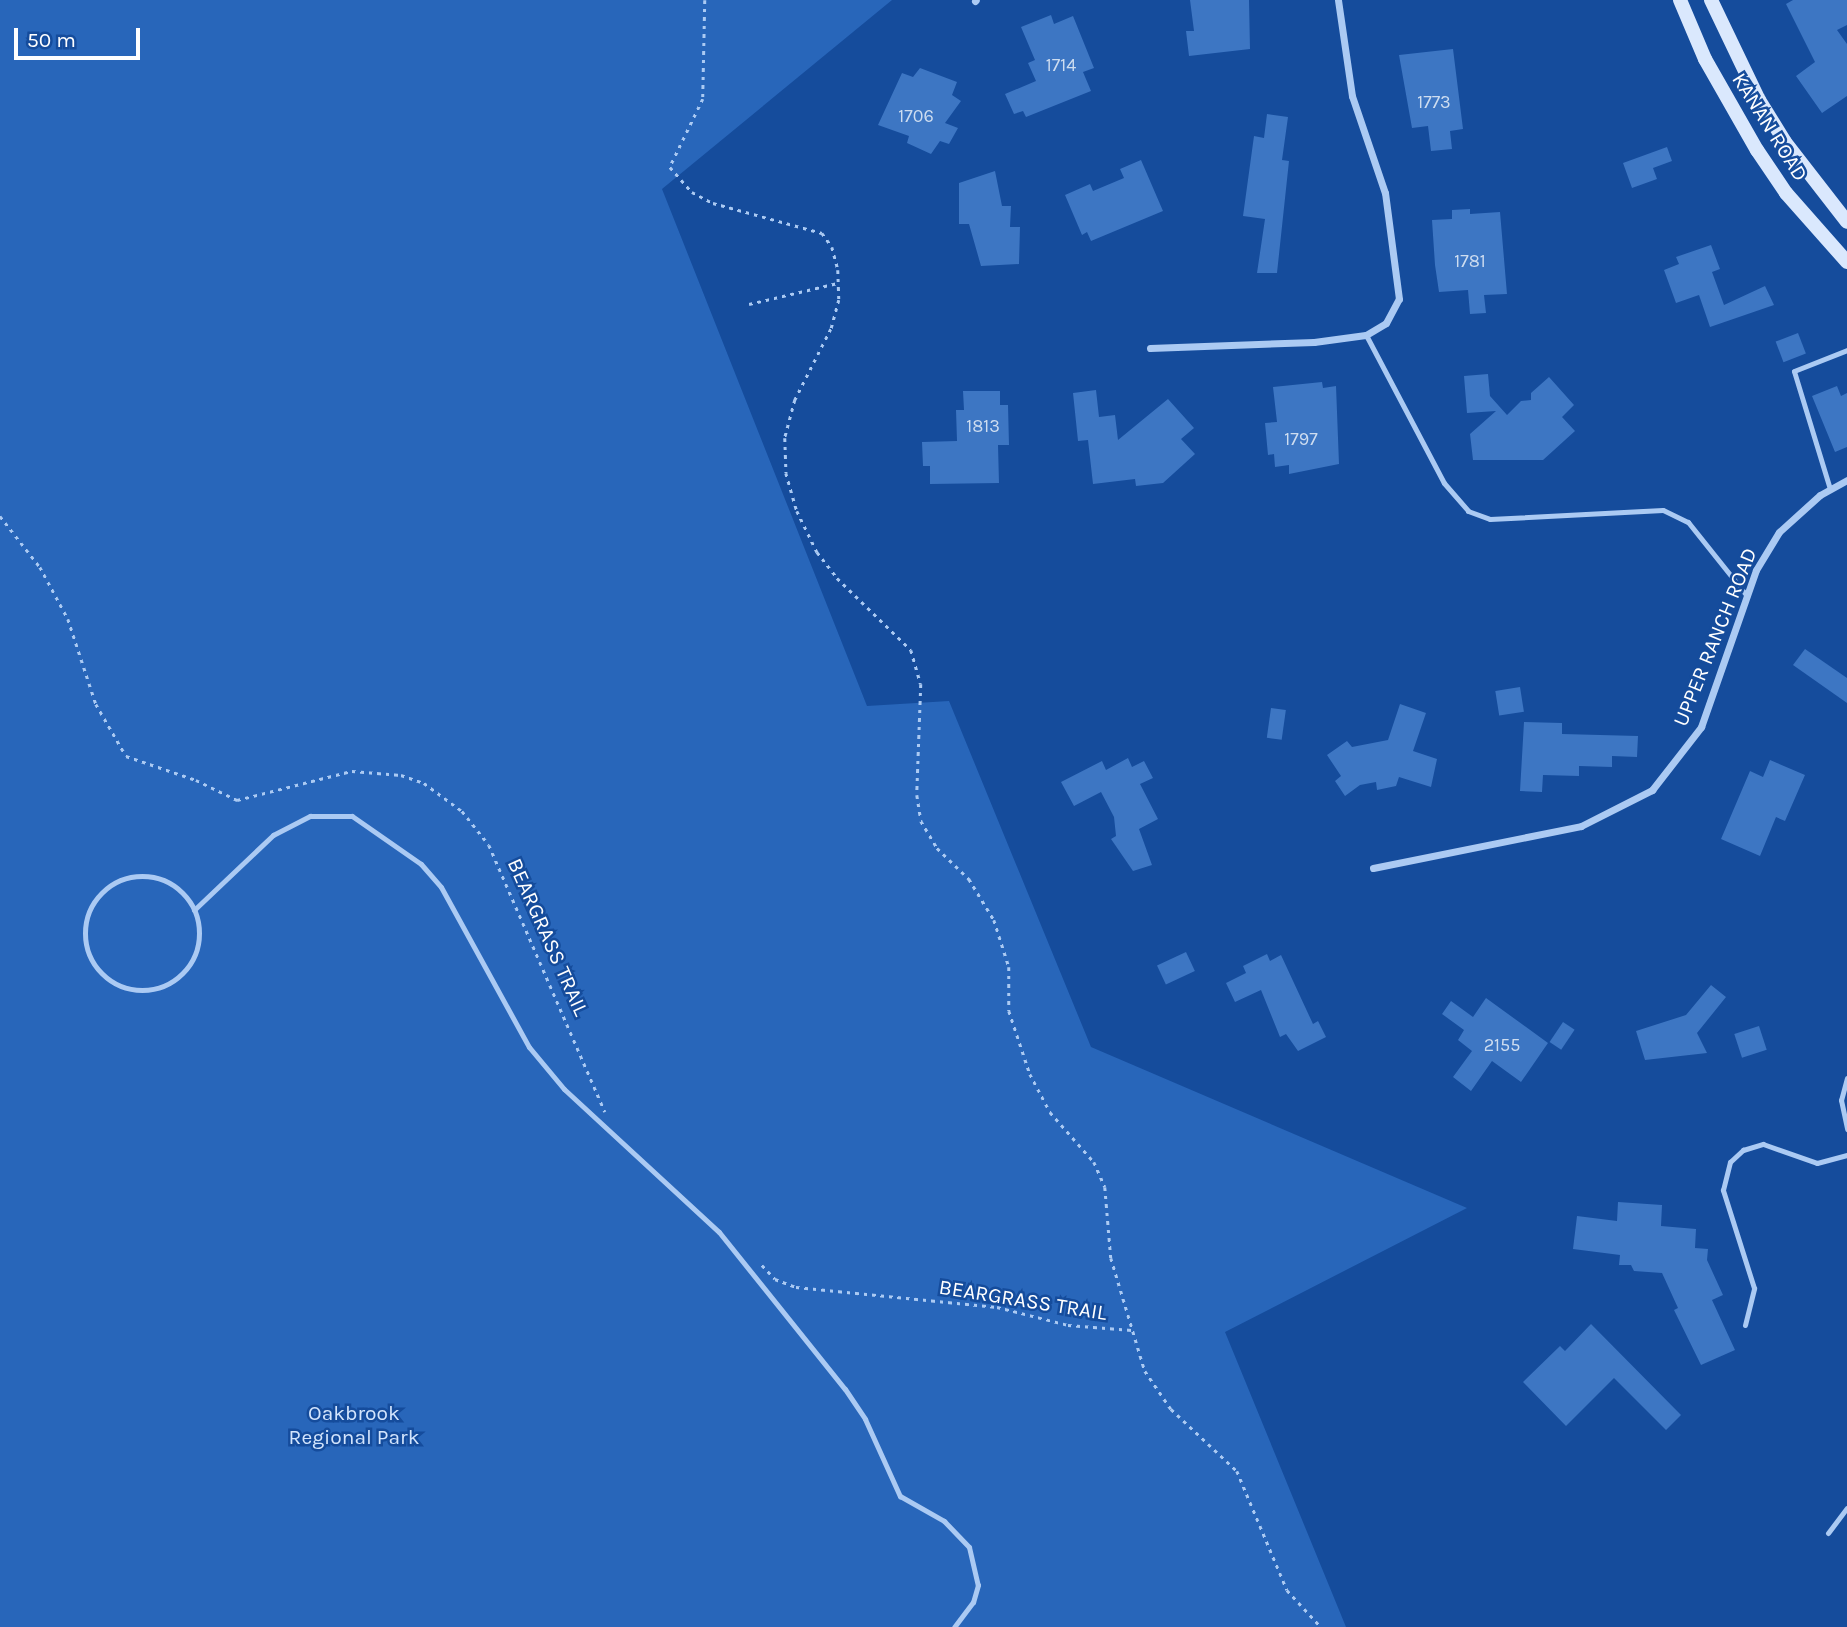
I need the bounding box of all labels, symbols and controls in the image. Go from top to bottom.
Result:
scale bar [18,14,144,58]
text: 50 m [27,28,76,52]
house number: 1714 [1046,54,1076,76]
street label: KANAN ROAD [1727,68,1813,186]
house number: 1773 [1417,91,1451,113]
house number: 1706 [898,105,934,127]
house number: 1781 [1454,250,1486,272]
house number: 1813 [966,415,1000,437]
house number: 1797 [1284,428,1318,450]
street label: UPPER RANCH ROAD [1668,544,1762,730]
street label: BEARGRASS TRAIL [502,854,594,1020]
house number: 2155 [1484,1034,1520,1056]
street label: BEARGRASS TRAIL [937,1274,1109,1326]
park label: Oakbrook Regional Park [289,1400,419,1450]

